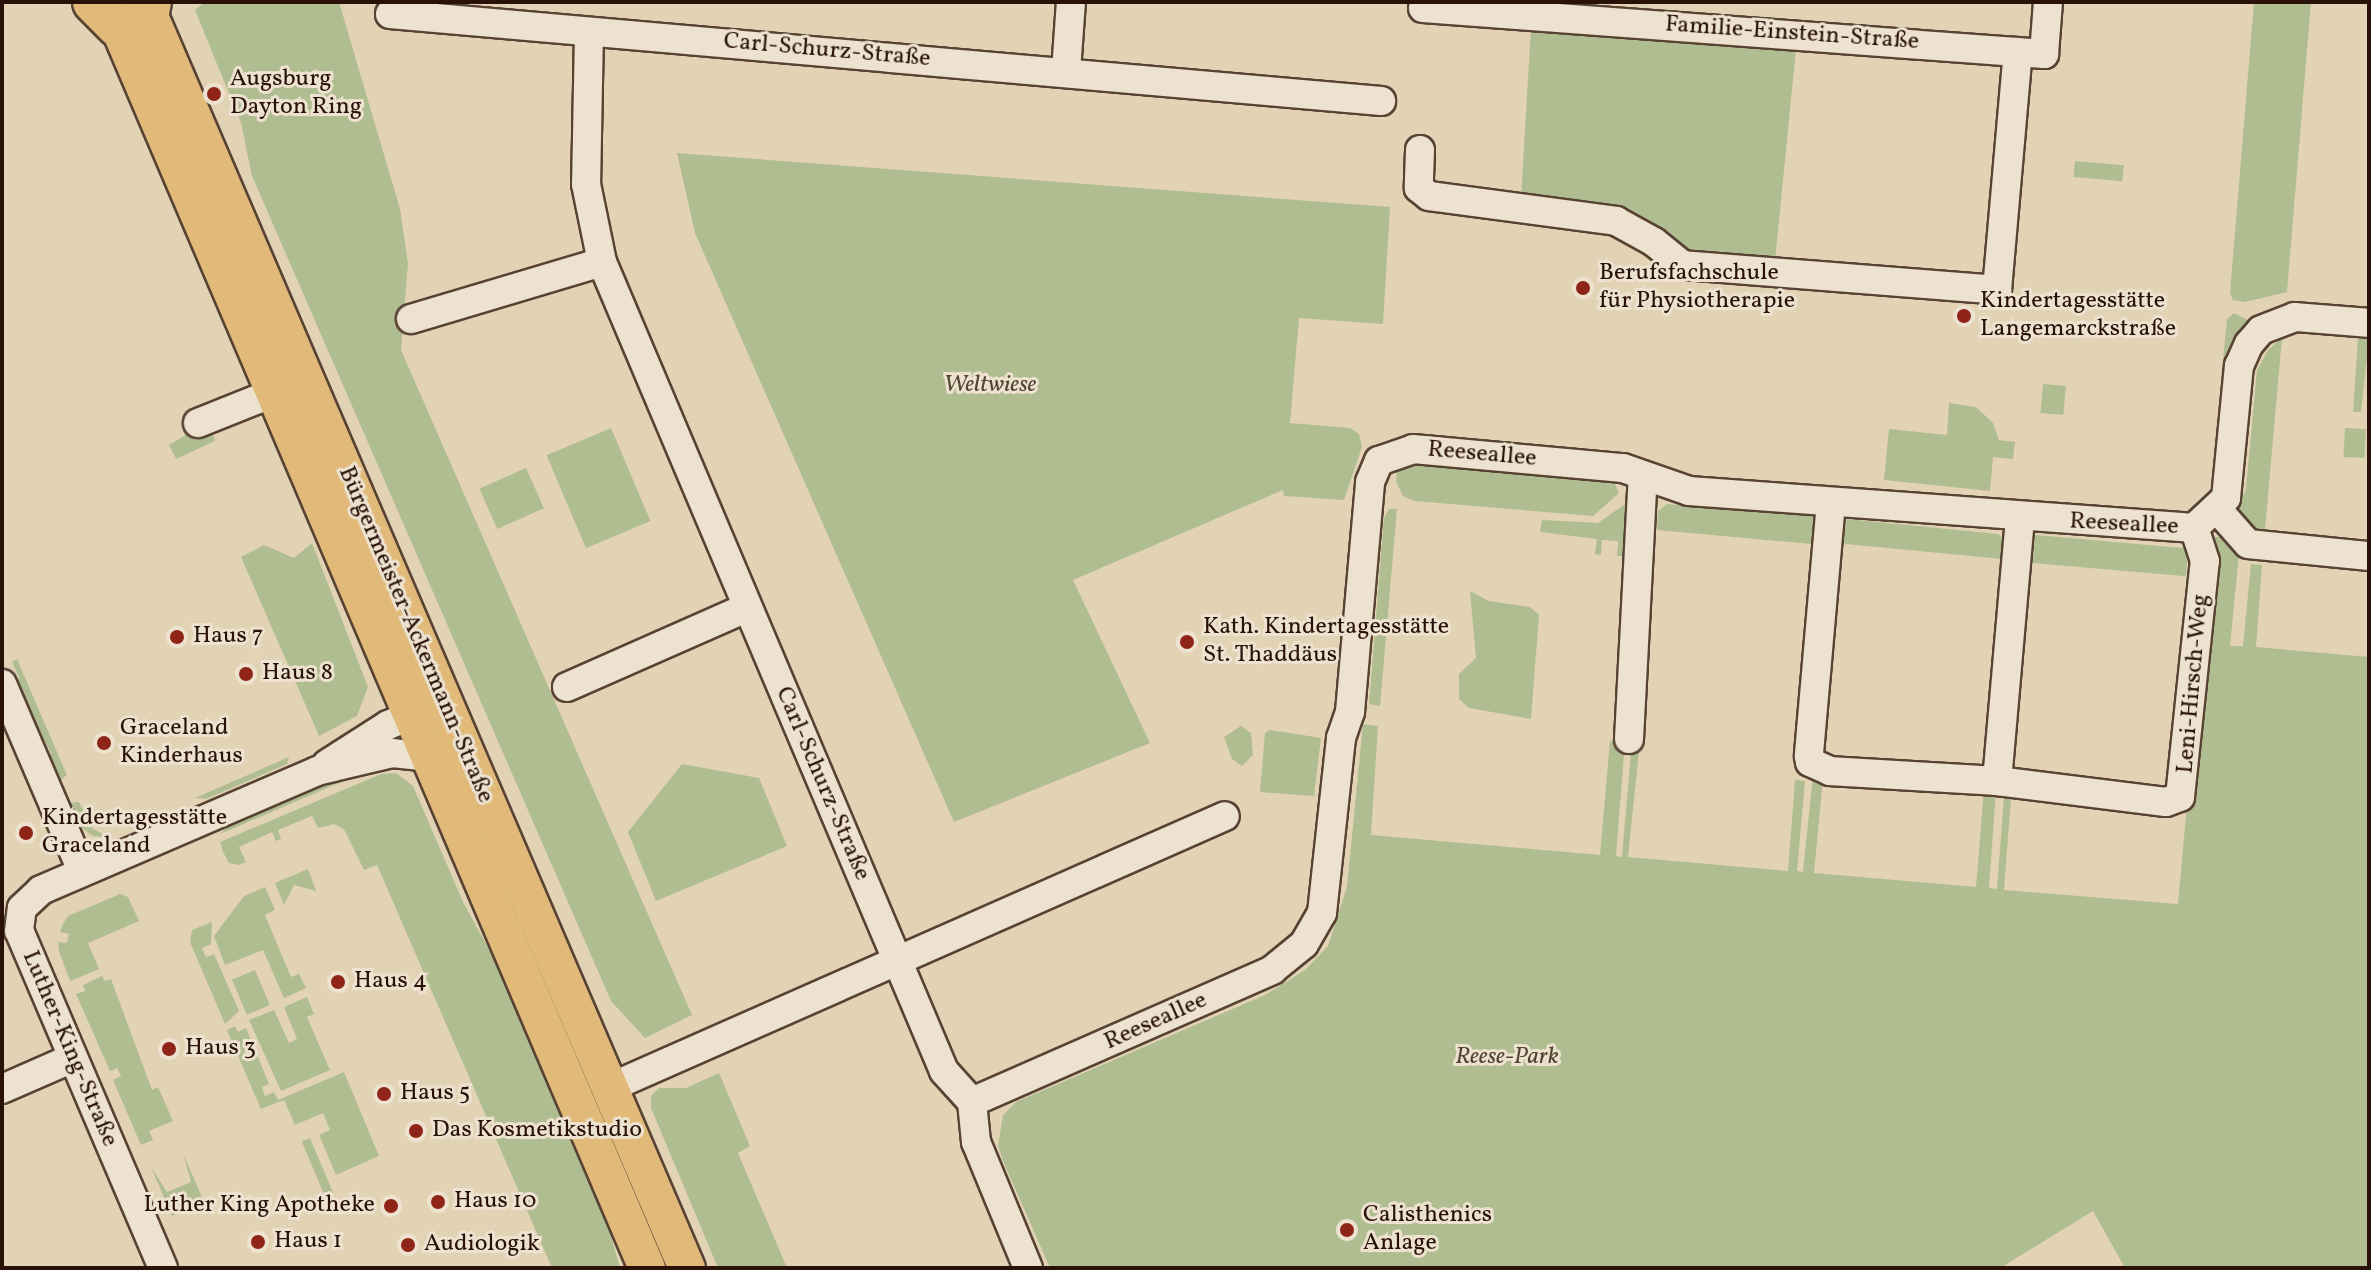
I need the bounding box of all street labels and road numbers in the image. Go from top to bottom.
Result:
street label: Familie-Einstein-Straße [1664,11,1920,57]
street label: Carl-Schurz-Straße [722,28,932,74]
street label: Reeseallee [1426,436,1538,474]
street label: Bürgermeister-Ackermann-Straße [331,462,499,808]
street label: Reeseallee [2069,508,2179,542]
street label: Leni-Hirsch-Weg [2172,593,2216,775]
street label: Carl-Schurz-Straße [768,683,876,885]
street label: Luther-King-Straße [15,947,123,1151]
street label: Reeseallee [1100,987,1212,1057]

